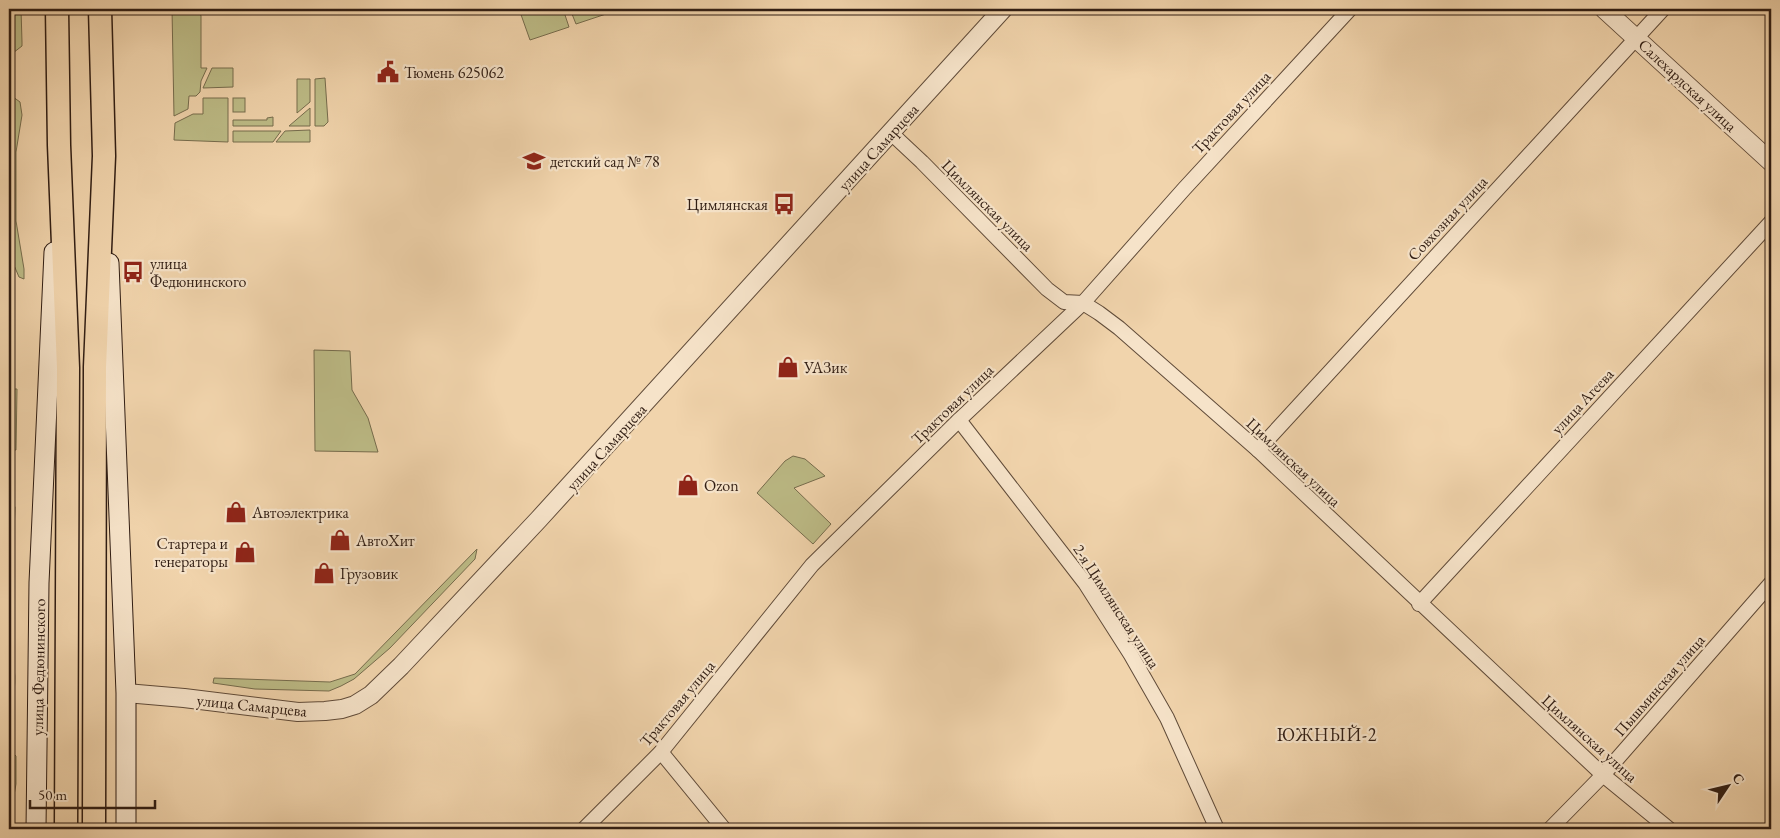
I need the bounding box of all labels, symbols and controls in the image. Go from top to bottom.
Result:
street label: Салехардская улица [1634,34,1742,137]
public building icon: Тюмень 625062 [375,59,401,85]
place label: Тюмень 625062 [404,62,504,83]
street label: Трактовая улица [1187,66,1276,158]
street label: улица Самарцева [834,99,924,195]
school or university icon: детский сад № 78 [521,148,547,174]
place label: детский сад № 78 [550,151,660,172]
street label: Цимлянская улица [937,155,1039,256]
street label: Совхозная улица [1403,171,1492,265]
bus stop icon: Цимлянская [771,191,797,217]
place label: Цимлянская [687,194,768,215]
place label: улица Федюнинского [150,253,247,292]
bus stop icon: улица Федюнинского [120,259,146,285]
shop icon: УАЗик [775,354,801,380]
place label: УАЗик [803,357,848,378]
street label: Трактовая улица [907,359,998,449]
street label: улица Агеева [1546,363,1619,439]
street label: улица Самарцева [562,399,652,495]
street label: Цимлянская улица [1242,413,1346,512]
shop icon: Ozon [675,472,701,498]
place label: Ozon [704,475,739,496]
shop icon: Автоэлектрика [223,499,249,525]
place label: Автоэлектрика [251,502,350,523]
shop icon: АвтоХит [327,527,353,553]
place label: АвтоХит [355,530,415,551]
place label: Стартера и генераторы [155,533,229,572]
shop icon: Стартера и генераторы [232,539,258,565]
street label: 2-я Цимлянская улица [1068,540,1165,673]
shop icon: Грузовик [311,560,337,586]
place label: Грузовик [340,563,399,584]
street label: улица Федюнинского [27,598,50,736]
street label: Пышминская улица [1609,629,1710,741]
street label: Трактовая улица [635,655,720,751]
street label: улица Самарцева [196,689,309,722]
street label: Цимлянская улица [1537,690,1642,787]
district label: ЮЖНЫЙ-2 [1277,723,1377,746]
north arrow [1702,760,1752,810]
text: С [1728,769,1749,788]
scale bar [30,778,155,810]
text: 50 m [38,785,67,804]

